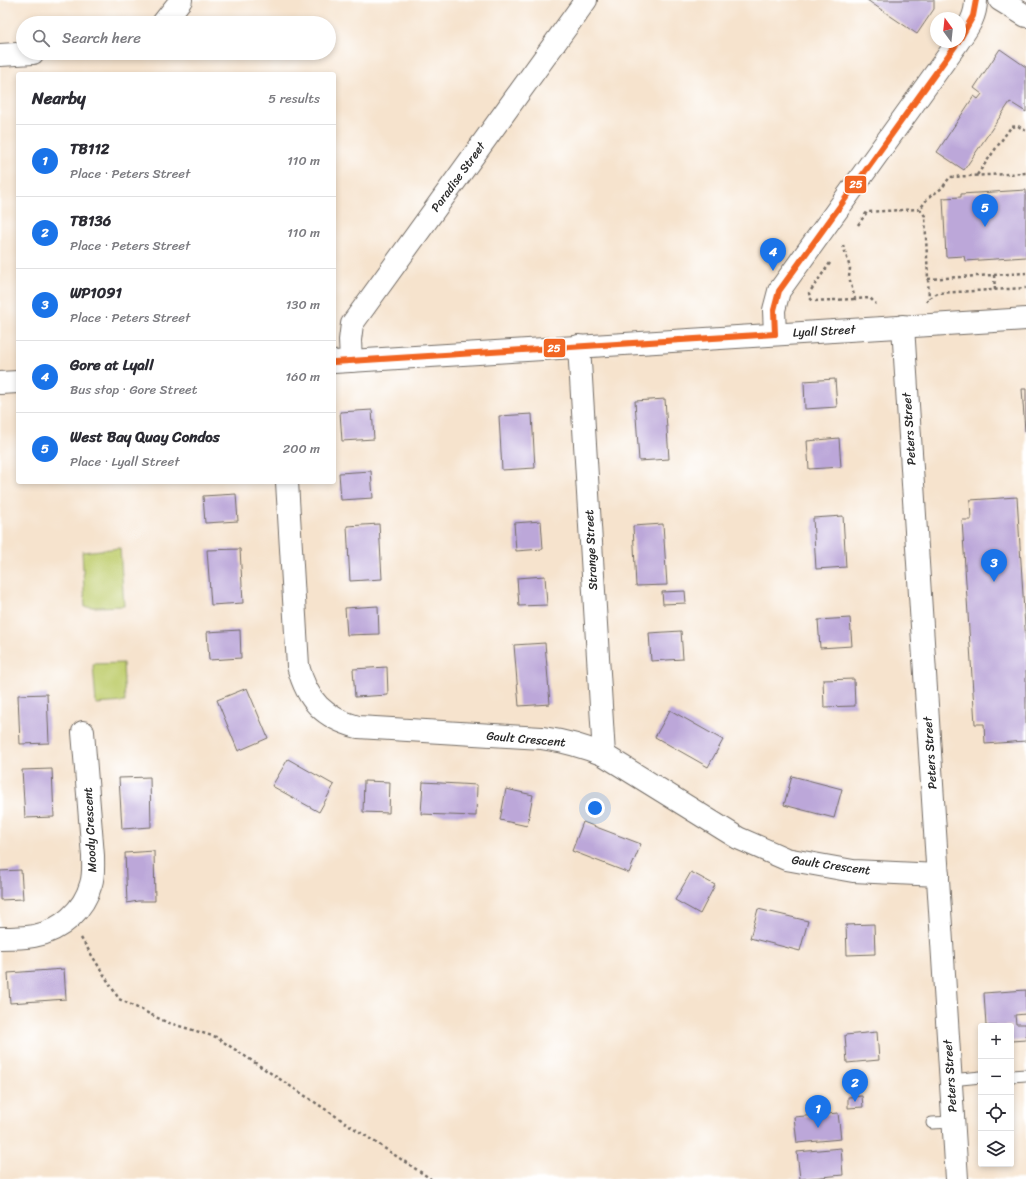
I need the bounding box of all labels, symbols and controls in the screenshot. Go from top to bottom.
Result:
north arrow [930,12,966,48]
search box [16,16,336,60]
text: Search here [62,25,141,51]
icon: search [30,27,52,49]
text: Nearby [32,83,86,113]
text: 5 results [268,87,320,110]
text: TB112 [70,136,109,162]
street label: Paradise Street [425,136,492,217]
text: 1 [42,149,48,172]
text: 110 m [287,149,320,172]
text: Place · Peters Street [70,162,190,185]
line badge: 25 [844,175,867,194]
text: 25 [848,175,863,194]
pin: 5 [972,194,998,227]
text: TB136 [70,208,111,234]
text: 2 [41,221,49,244]
text: 110 m [287,221,320,244]
text: Place · Peters Street [70,234,190,257]
pin: 4 [760,238,786,271]
text: WP1091 [70,280,122,306]
text: 3 [41,293,49,316]
text: 130 m [286,293,320,316]
text: Place · Peters Street [70,306,190,329]
street label: Lyall Street [792,318,857,344]
line badge: 25 [543,338,566,358]
text: 25 [546,339,561,358]
text: Gore at Lyall [70,352,153,378]
text: 4 [41,365,49,388]
text: 160 m [285,365,320,388]
text: Bus stop · Gore Street [70,378,197,401]
street label: Peters Street [895,391,923,466]
text: West Bay Quay Condos [70,424,220,450]
text: 5 [41,437,49,460]
text: 200 m [283,437,320,460]
text: Place · Lyall Street [70,450,179,473]
street label: Strange Street [578,509,604,591]
pin: 3 [981,549,1007,582]
street label: Peters Street [916,715,944,790]
street label: Gault Crescent [486,725,566,753]
street label: Moody Crescent [77,787,103,873]
your location [585,798,605,818]
street label: Gault Crescent [790,849,872,881]
map controls [978,1023,1014,1167]
button: + [978,1023,1014,1059]
street label: Peters Street [936,1038,964,1113]
button: − [978,1059,1014,1095]
pin: 2 [842,1069,868,1102]
pin: 1 [805,1095,831,1128]
button: locate [978,1095,1014,1131]
button: layers [978,1131,1014,1167]

